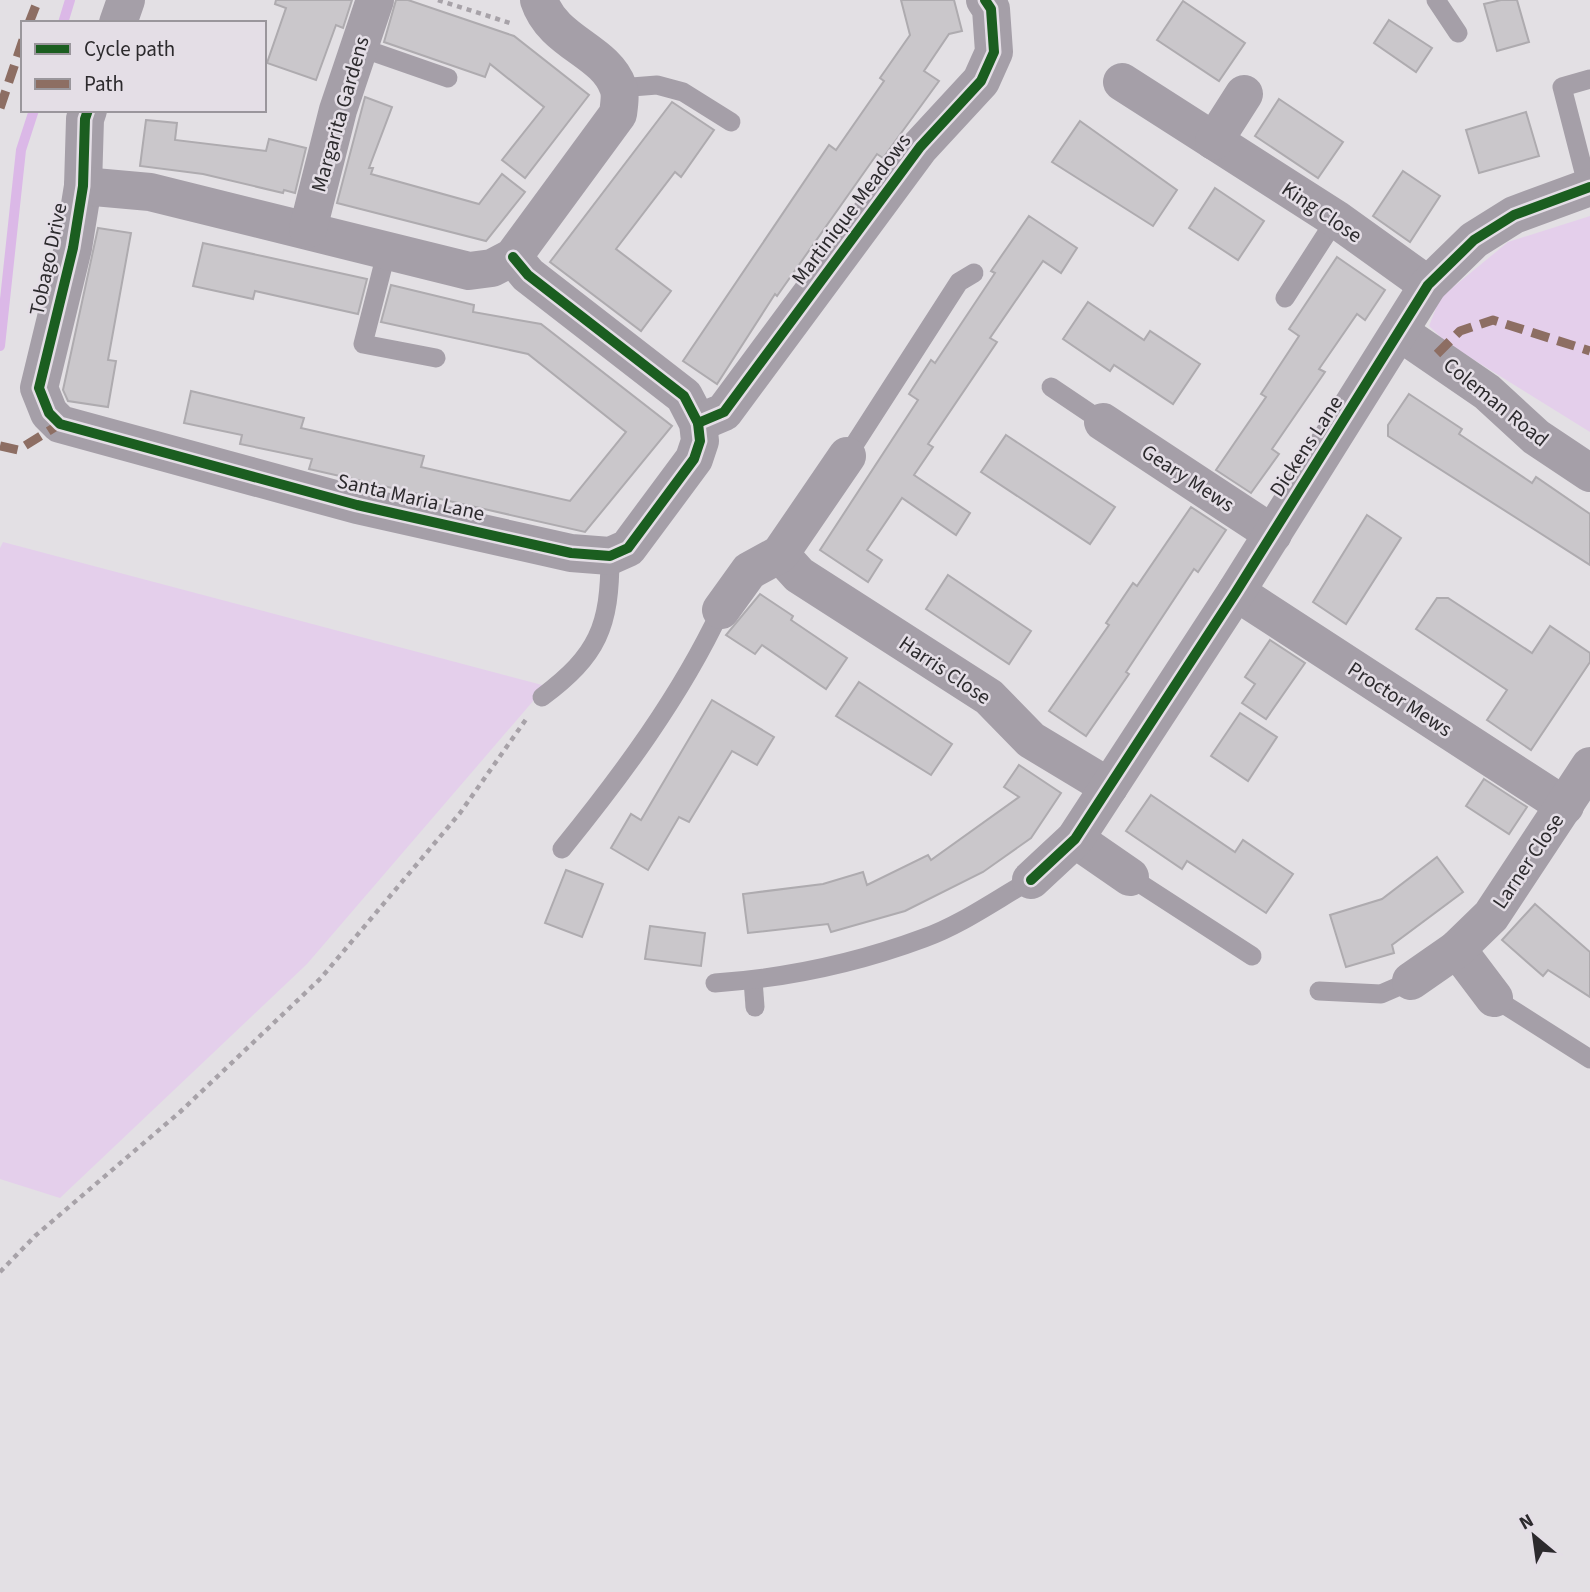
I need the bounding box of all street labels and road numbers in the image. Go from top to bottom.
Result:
street label: Margarita Gardens [303,32,377,195]
street label: Martinique Meadows [784,127,918,291]
street label: King Close [1276,174,1368,250]
street label: Tobago Drive [21,200,75,318]
street label: Coleman Road [1437,350,1555,454]
street label: Dickens Lane [1262,389,1350,503]
street label: Geary Mews [1136,437,1240,519]
street label: Santa Maria Lane [334,465,488,529]
street label: Harris Close [893,628,997,712]
street label: Proctor Mews [1342,654,1458,744]
street label: Larner Close [1485,807,1571,915]

